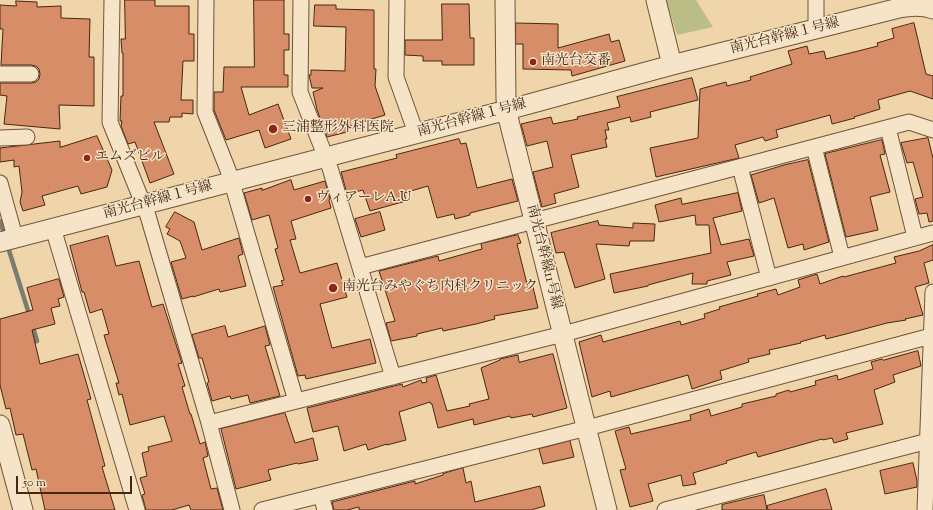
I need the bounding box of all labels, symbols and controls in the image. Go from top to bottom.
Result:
street label: 南光台幹線１号線 [729,15,841,59]
place label: 南光台交番 [541,54,611,70]
marker: 南光台交番 [528,57,538,67]
street label: 南光台幹線１号線 [416,96,528,142]
place label: 三浦整形外科医院 [282,121,394,137]
marker: 三浦整形外科医院 [267,123,279,135]
place label: エムズビル [95,150,165,166]
marker: エムズビル [82,153,92,163]
street label: 南光台幹線１号線 [102,178,214,224]
place label: ヴィアーレA.U [316,191,411,207]
marker: ヴィアーレA.U [303,194,313,204]
street label: 南光台幹線11号線 [522,203,564,311]
place label: 南光台みやぐち内科クリニック [342,280,538,296]
marker: 南光台みやぐち内科クリニック [327,282,339,294]
scale bar [18,468,134,494]
text: 50 m [23,474,46,492]

